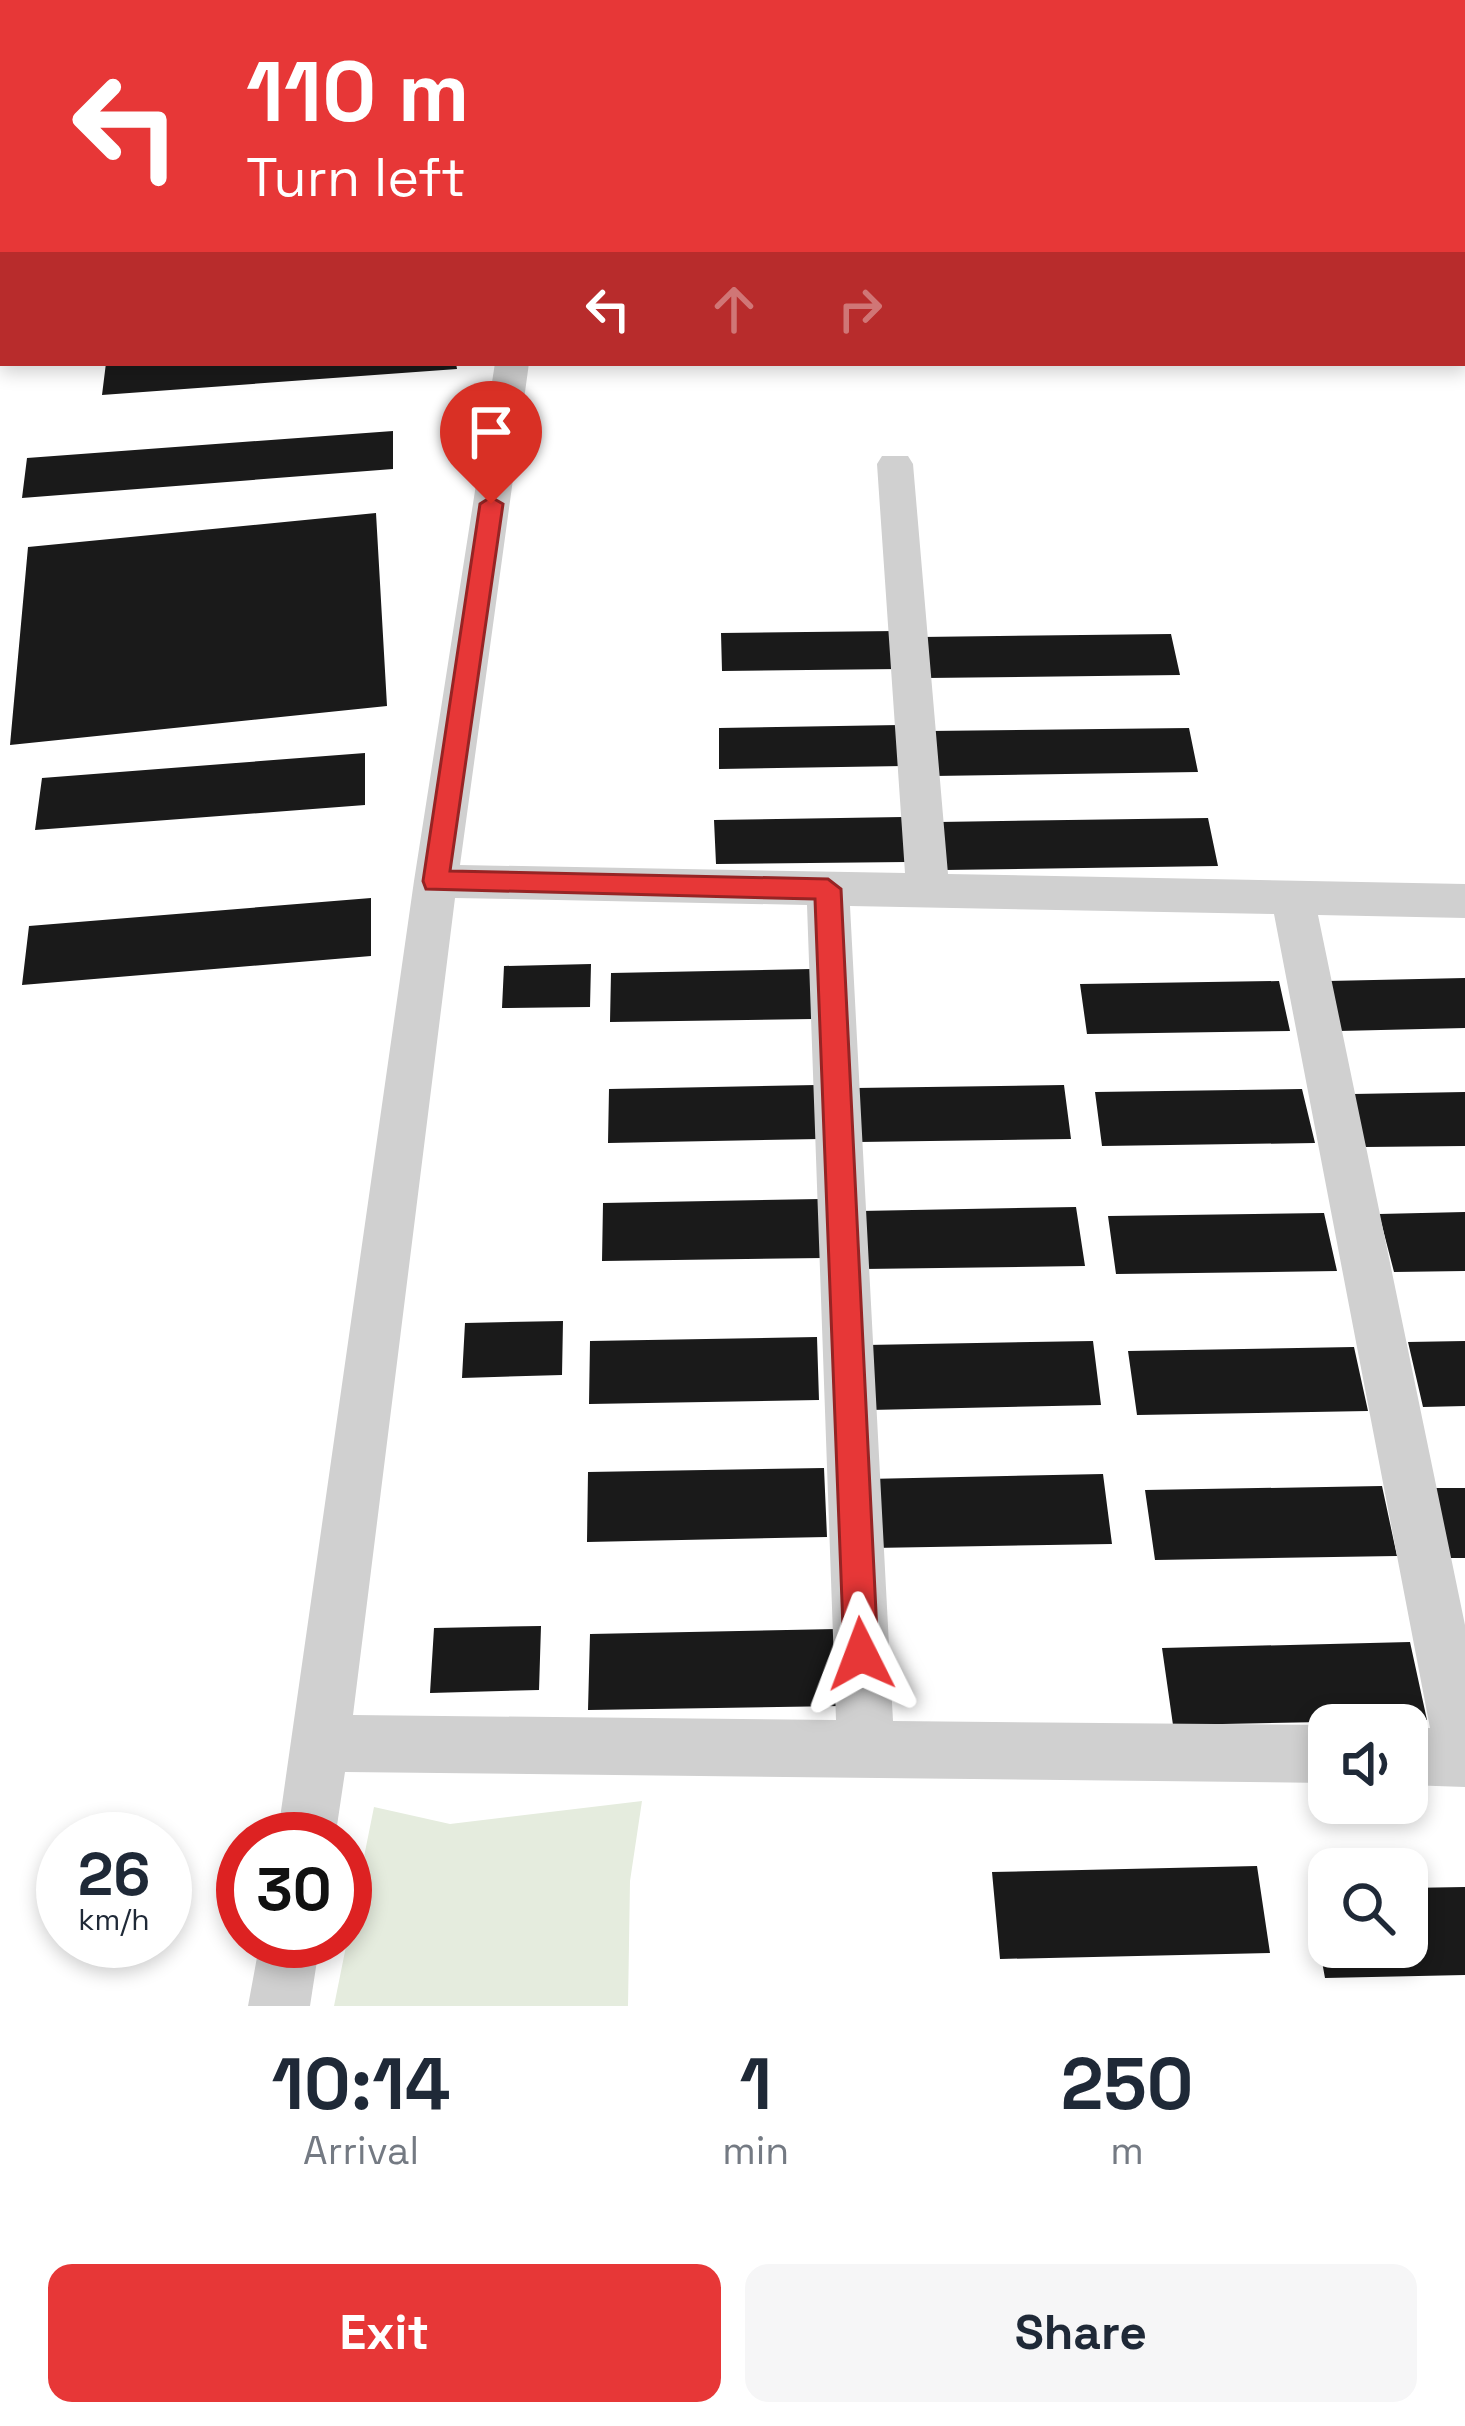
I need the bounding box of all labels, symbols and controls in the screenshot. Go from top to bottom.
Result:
text: 110 m [246,38,469,146]
icon: left [48,48,204,204]
text: Turn left [246,143,466,212]
icon: left [575,276,641,342]
icon: ahead [701,276,767,342]
icon: right [827,276,893,342]
pin [440,381,542,504]
icon: arrive [458,399,524,465]
position arrow [798,1591,924,1717]
map controls [1308,1704,1428,1968]
button: sound [1308,1704,1428,1824]
speed limit sign: 30 [216,1812,372,1968]
text: 26 [78,1836,150,1913]
button: search [1308,1848,1428,1968]
text: km/h [78,1900,150,1939]
text: 10:14 [272,2038,451,2130]
text: 1 [739,2038,772,2130]
text: 250 [1061,2038,1193,2130]
text: Arrival [303,2126,419,2175]
text: min [722,2126,789,2175]
text: m [1110,2126,1144,2175]
button: Exit [48,2264,721,2402]
button: Share [745,2264,1417,2402]

